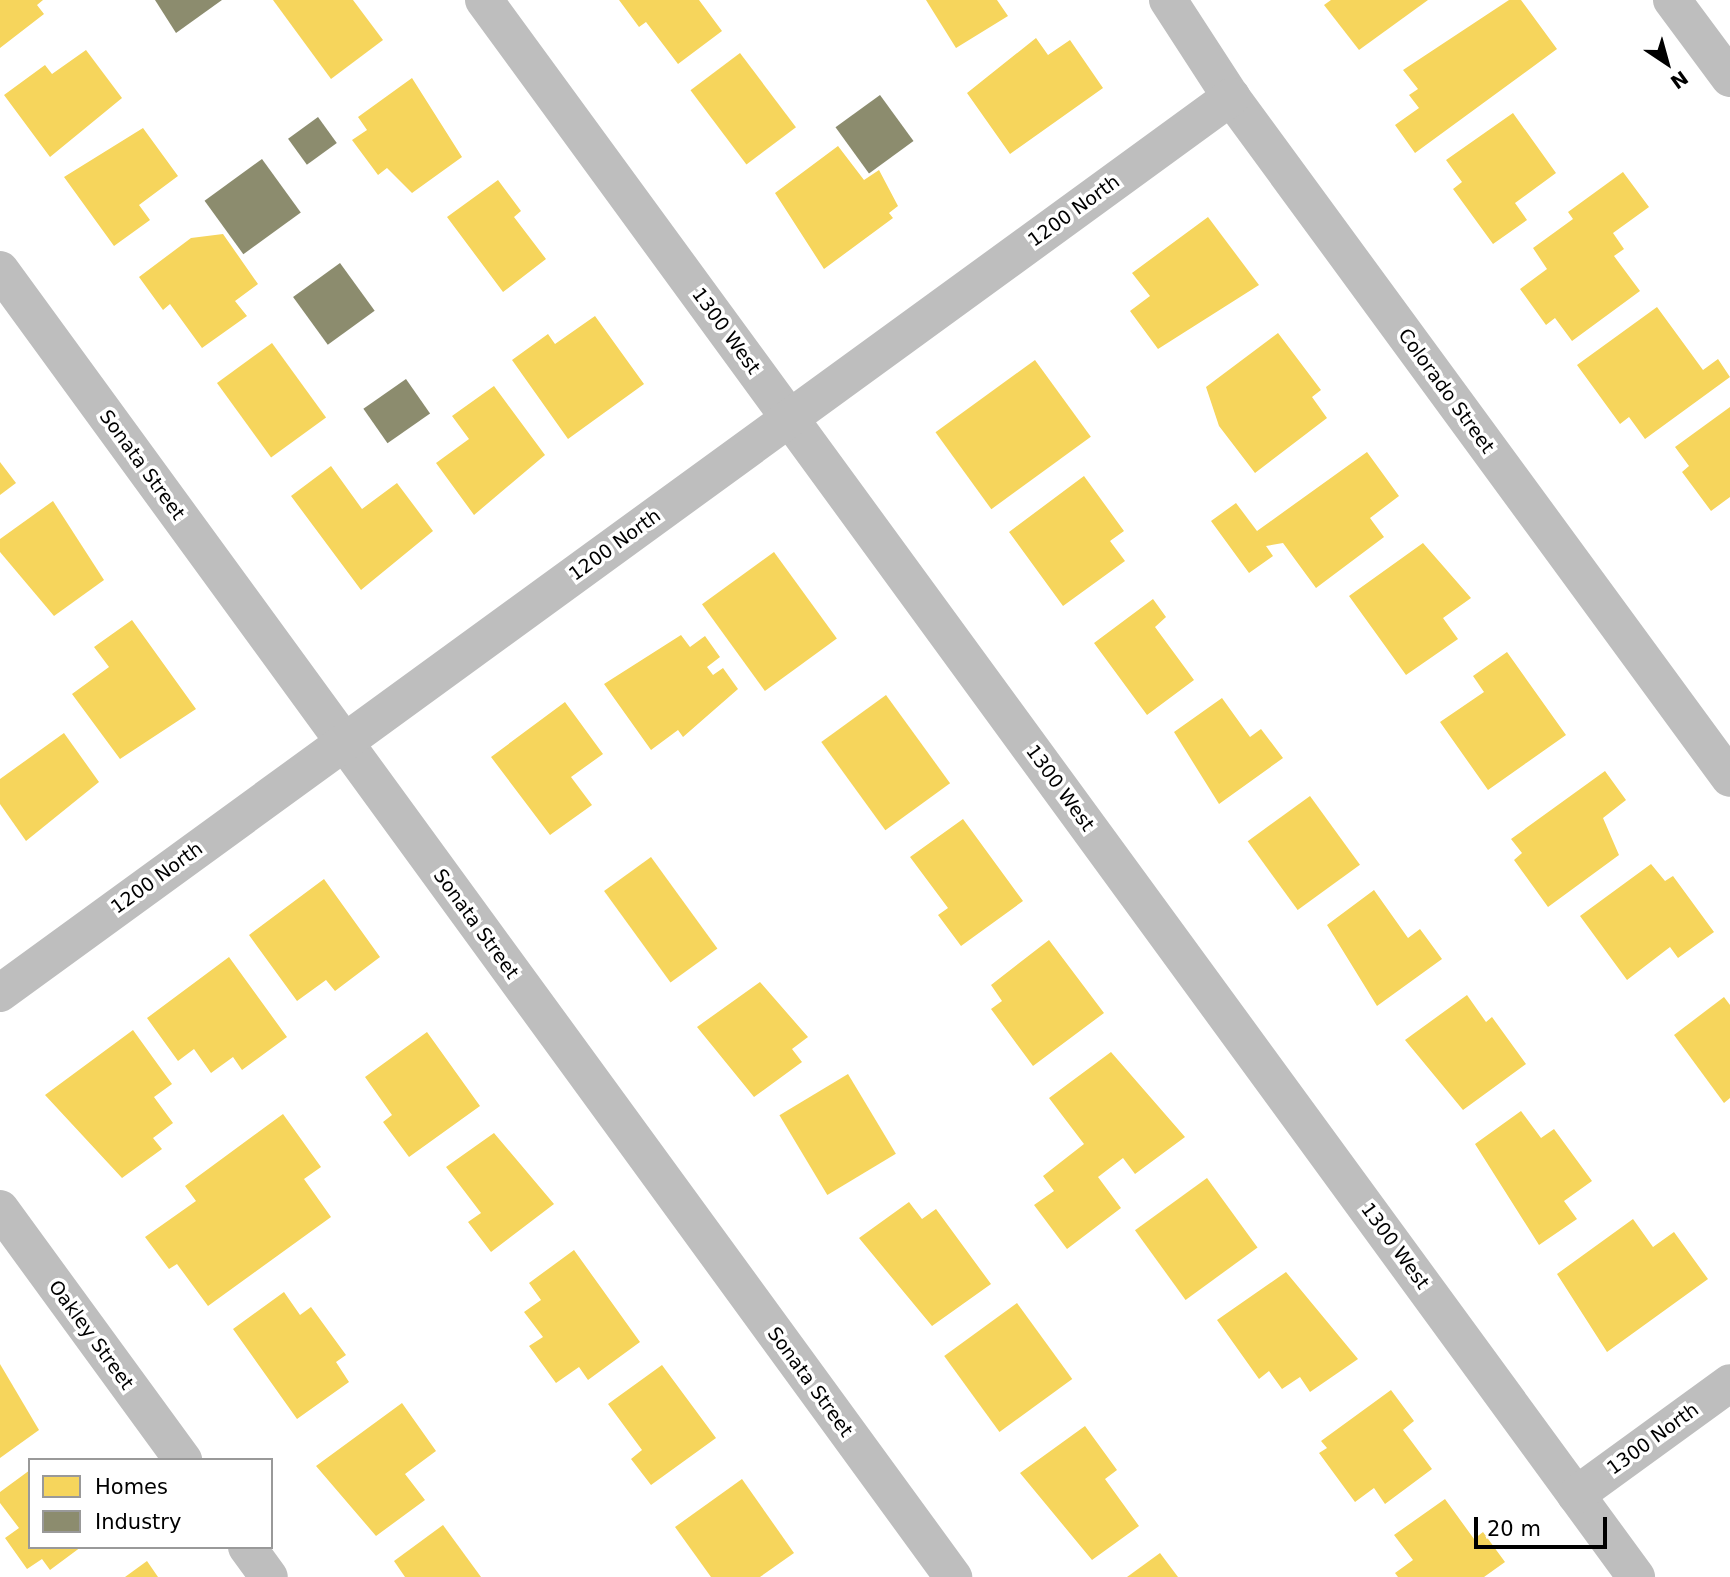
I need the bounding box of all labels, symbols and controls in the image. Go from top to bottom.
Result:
north arrow [1632,28,1702,98]
text: N [1666,66,1692,94]
street label: 1200 North [1024,170,1124,252]
street label: 1300 West [687,283,765,379]
street label: Colorado Street [1393,324,1499,458]
street label: Sonata Street [95,406,189,524]
street label: 1200 North [565,504,665,586]
street label: 1300 West [1021,740,1099,836]
street label: 1200 North [107,837,207,919]
street label: Sonata Street [429,865,523,983]
street label: 1300 West [1356,1198,1434,1294]
street label: Oakley Street [44,1276,138,1394]
street label: Sonata Street [763,1323,857,1441]
street label: 1300 North [1603,1398,1703,1480]
legend [28,1458,273,1549]
text: Homes [95,1475,168,1499]
scale bar [1478,1504,1611,1548]
text: Industry [95,1510,181,1534]
text: 20 m [1487,1517,1541,1541]

